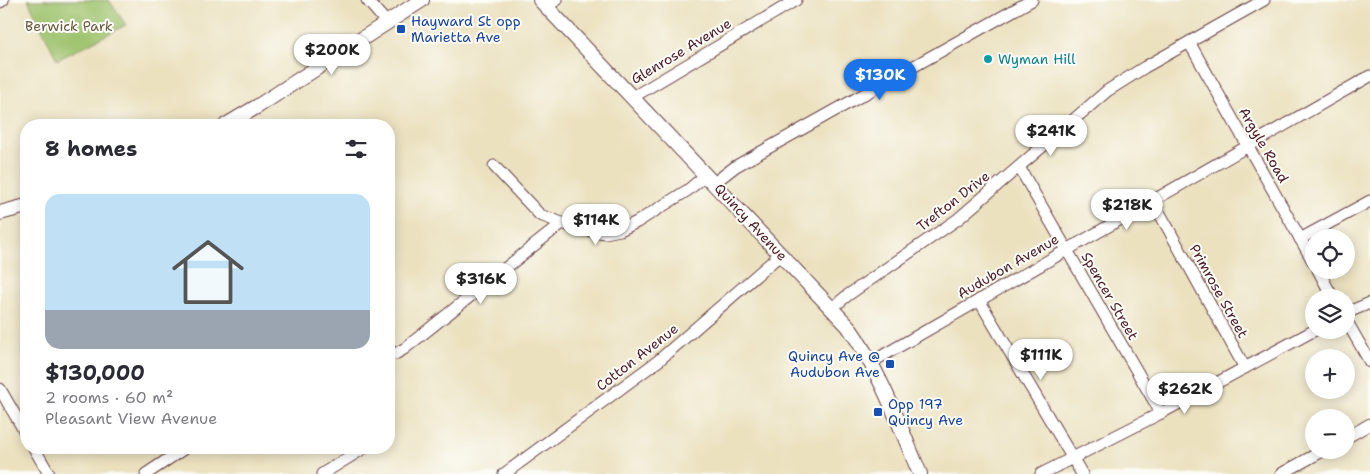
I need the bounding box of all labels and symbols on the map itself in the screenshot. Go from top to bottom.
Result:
place label: Hayward St opp Marietta Ave [411,12,521,46]
street label: Glenrose Avenue [628,14,734,88]
park label: Berwick Park [25,17,113,35]
marker: Hayward St opp Marietta Ave [395,23,407,35]
pin: $200K [297,34,367,76]
place label: Wyman Hill [998,50,1076,68]
marker: Wyman Hill [982,53,994,65]
pin: $130K [845,58,915,101]
street label: Argyle Road [1235,104,1293,186]
pin: $241K [1016,114,1086,157]
street label: Trefton Drive [913,167,993,235]
street label: Quincy Avenue [711,180,791,264]
pin: $218K [1092,188,1162,231]
pin: $114K [561,204,631,246]
street label: Audubon Avenue [954,230,1062,302]
street label: Primrose Street [1186,241,1252,341]
street label: Spencer Street [1078,249,1142,343]
pin: $316K [446,262,516,305]
street label: Cotton Avenue [592,319,682,395]
pin: $111K [1006,338,1076,381]
place label: Quincy Ave @ Audubon Ave [788,347,880,381]
marker: Quincy Ave @ Audubon Ave [884,358,896,370]
pin: $262K [1150,372,1220,415]
place label: Opp 197 Quincy Ave [888,395,963,429]
marker: Opp 197 Quincy Ave [872,406,884,418]

